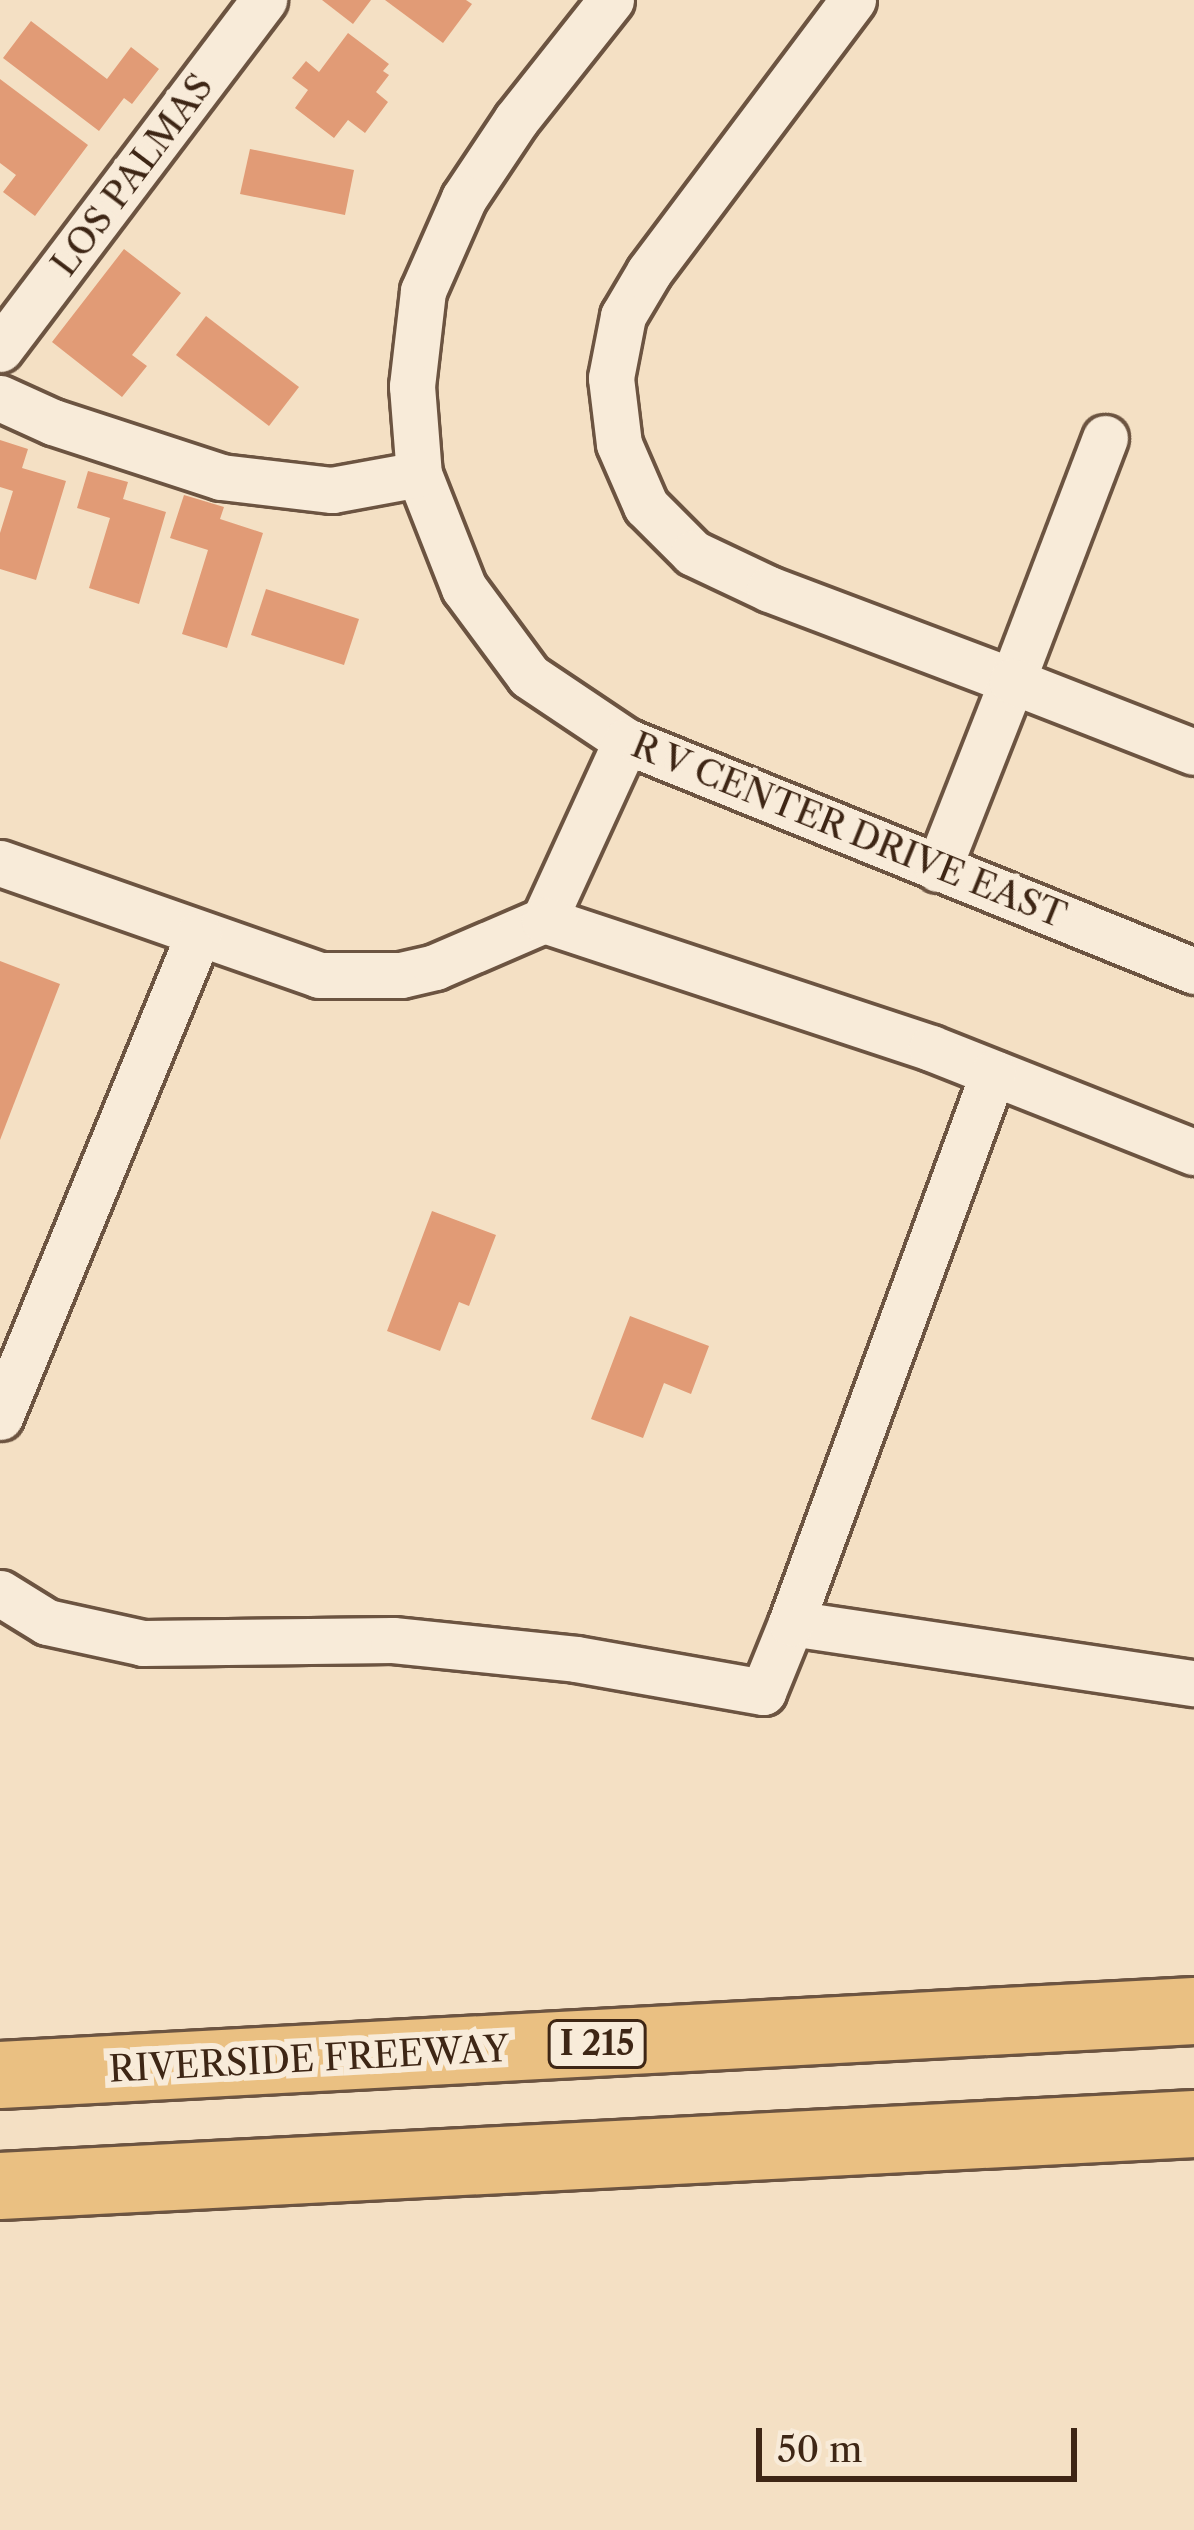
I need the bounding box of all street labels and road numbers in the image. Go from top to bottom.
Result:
street label: LOS PALMAS [42,66,222,284]
street label: R V CENTER DRIVE EAST [623,722,1075,938]
road number: I 215 [546,2017,648,2071]
street label: RIVERSIDE FREEWAY [108,2027,510,2091]

